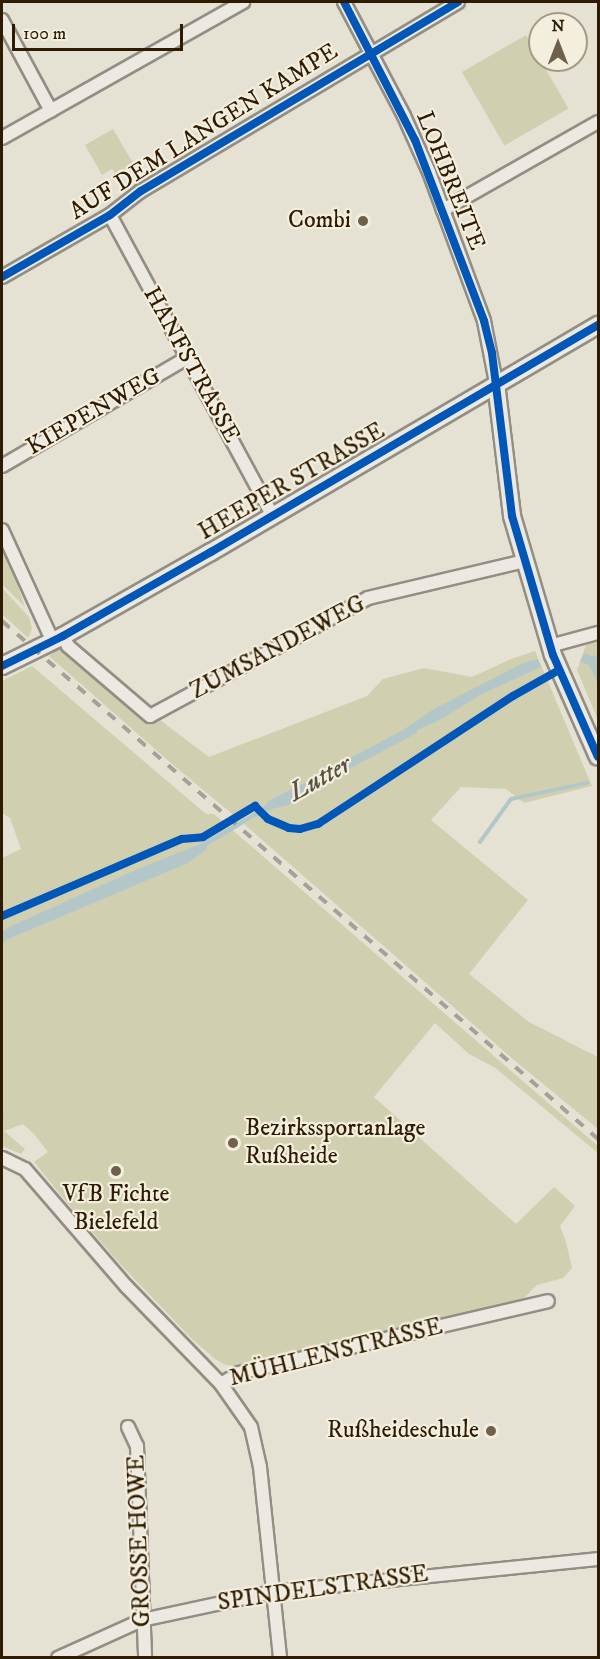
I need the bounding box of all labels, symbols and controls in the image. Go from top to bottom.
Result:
scale bar [15,12,186,50]
north arrow [528,12,588,72]
text: N [551,16,565,36]
text: 100 m [23,23,66,45]
street label: AUF DEM LANGEN KAMPE [65,37,343,227]
street label: LOHBREITE [409,107,491,255]
place label: Combi [288,207,351,235]
marker: Combi [356,214,370,228]
street label: HANFSTRASSE [136,282,246,448]
street label: KIEPENWEG [22,362,166,462]
street label: HEEPER STRASSE [194,417,390,547]
street label: ZUMSANDEWEG [186,590,370,706]
water label: Lutter [284,749,356,809]
place label: Bezirkssportanlage Rußheide [245,1115,425,1171]
marker: Bezirkssportanlage Rußheide [226,1136,240,1150]
marker: VfB Fichte Bielefeld [109,1164,123,1178]
place label: VfB Fichte Bielefeld [62,1181,170,1237]
street label: MÜHLENSTRASSE [226,1313,446,1393]
place label: Rußheideschule [327,1417,479,1445]
marker: Rußheideschule [484,1424,498,1438]
street label: GROSSE HOWE [123,1454,157,1628]
street label: SPINDELSTRASSE [216,1560,430,1618]

